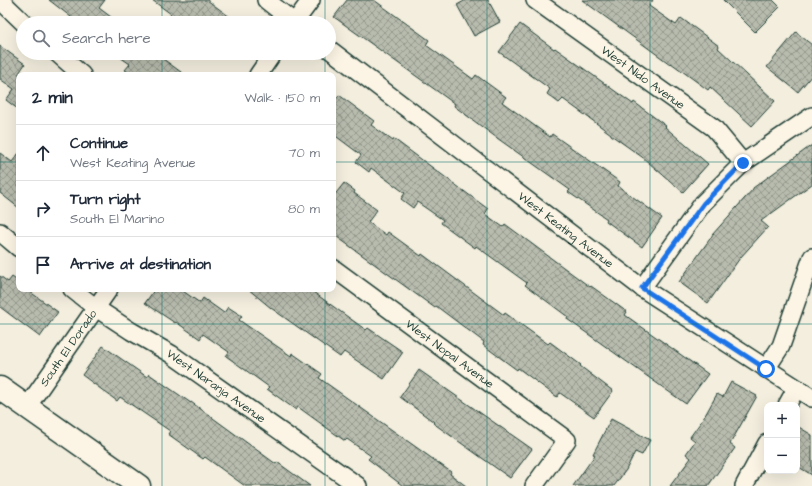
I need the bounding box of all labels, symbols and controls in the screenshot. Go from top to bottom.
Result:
search box [16,16,336,60]
icon: search [30,27,52,49]
text: Search here [62,28,151,49]
street label: West Nido Avenue [598,41,689,114]
text: 2 min [32,86,73,110]
text: Walk · 150 m [245,89,320,107]
text: Continue [70,133,128,154]
icon: ahead [32,142,54,164]
text: 70 m [288,144,320,162]
text: West Keating Avenue [70,154,196,172]
route end [734,154,752,172]
street label: West Keating Avenue [515,188,618,272]
text: Turn right [70,189,141,210]
icon: right [32,198,54,220]
text: 80 m [288,200,320,218]
text: South El Marino [70,210,164,228]
icon: arrive [32,254,54,276]
text: Arrive at destination [70,254,211,275]
street label: South El Dorado [35,306,101,390]
street label: West Nopal Avenue [402,316,498,393]
street label: West Naranja Avenue [163,345,270,427]
route start [757,360,775,378]
map controls [764,402,800,474]
button: + [764,402,800,438]
button: − [764,438,800,474]

